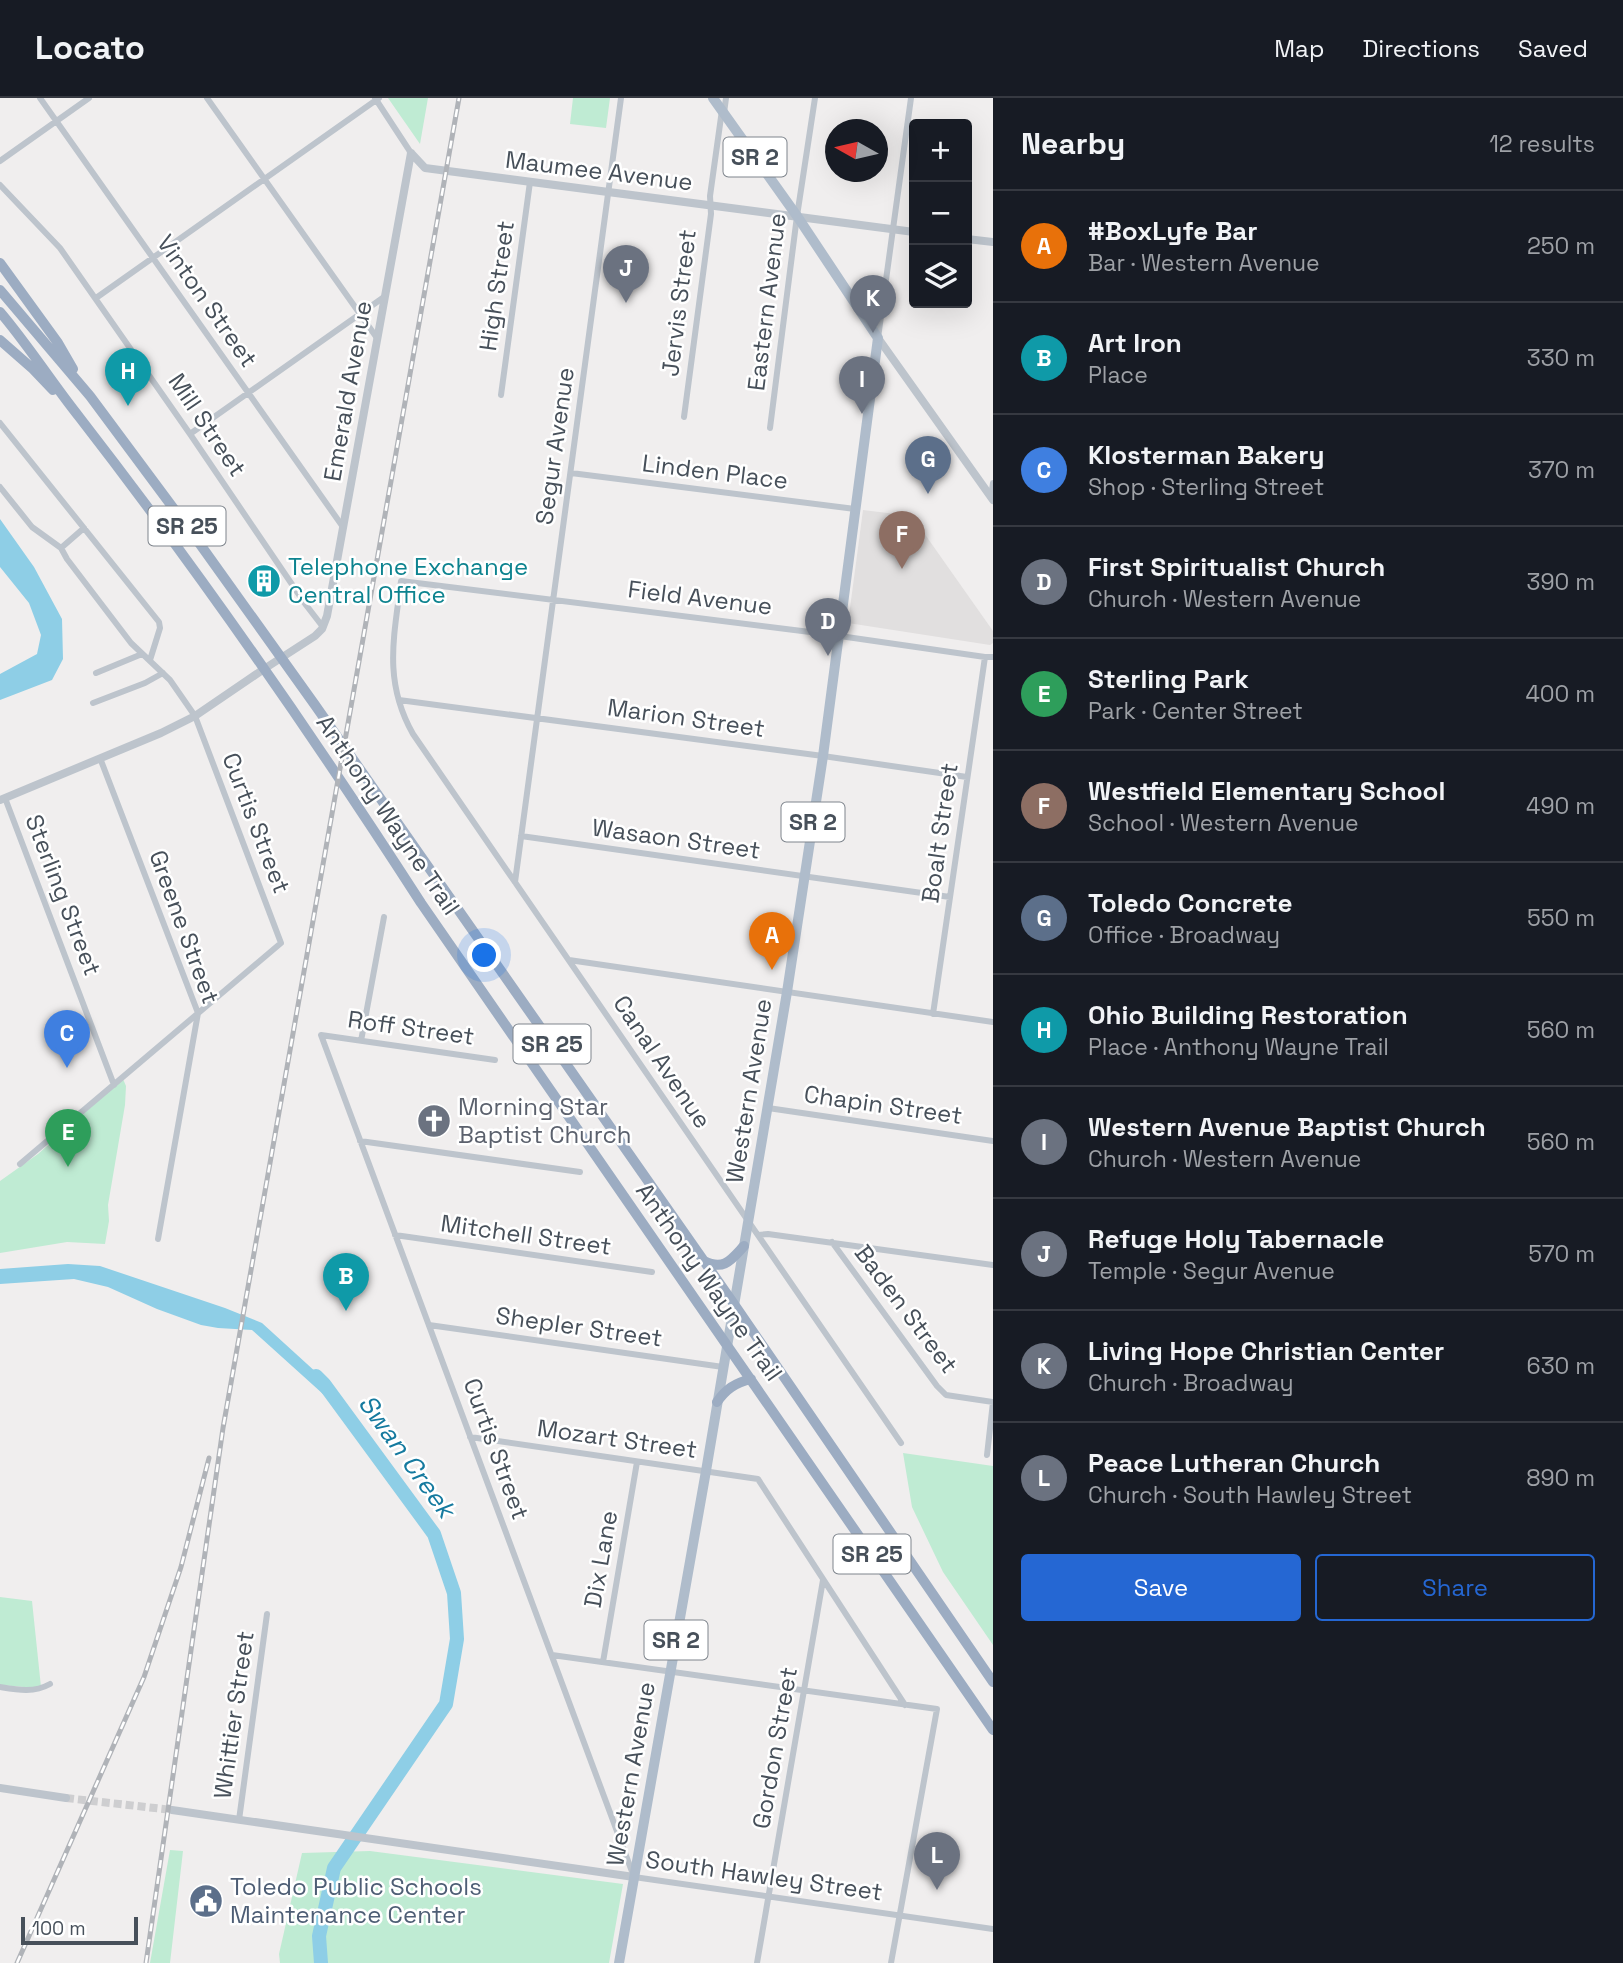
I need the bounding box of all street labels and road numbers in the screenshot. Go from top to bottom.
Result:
road number: SR 2 [724,138,786,176]
street label: Maumee Avenue [504,144,695,197]
street label: Eastern Avenue [740,211,793,393]
street label: High Street [472,219,521,353]
street label: Vinton Street [150,228,264,373]
street label: Jervis Street [654,228,703,378]
street label: Emerald Avenue [316,298,379,484]
street label: Segur Avenue [528,365,581,527]
street label: Mill Street [162,367,253,482]
street label: Linden Place [640,447,790,496]
road number: SR 25 [148,506,226,546]
street label: Field Avenue [626,573,774,622]
street label: Marion Street [605,691,767,744]
street label: Anthony Wayne Trail [310,709,467,921]
street label: Curtis Street [215,748,297,898]
street label: Boalt Street [914,761,965,905]
road number: SR 2 [782,802,844,842]
street label: Sterling Street [19,810,108,980]
street label: Wasaon Street [590,811,762,866]
street label: Greene Street [142,846,227,1008]
street label: Canal Avenue [606,989,718,1134]
street label: Western Avenue [719,996,778,1185]
street label: Roff Street [346,1003,476,1052]
road number: SR 25 [514,1024,590,1063]
street label: Chapin Street [802,1078,964,1131]
street label: Anthony Wayne Trail [629,1176,790,1387]
street label: Mitchell Street [439,1207,613,1262]
street label: Baden Street [848,1238,965,1379]
street label: Shepler Street [494,1299,664,1354]
street label: Curtis Street [457,1374,536,1524]
street label: Mozart Street [535,1412,699,1465]
street label: Dix Lane [577,1508,624,1610]
road number: SR 25 [834,1534,910,1574]
road number: SR 2 [644,1620,708,1660]
street label: Whittier Street [206,1629,261,1801]
street label: Gordon Street [745,1665,804,1831]
street label: Western Avenue [599,1679,662,1868]
street label: South Hawley Street [644,1844,885,1907]

